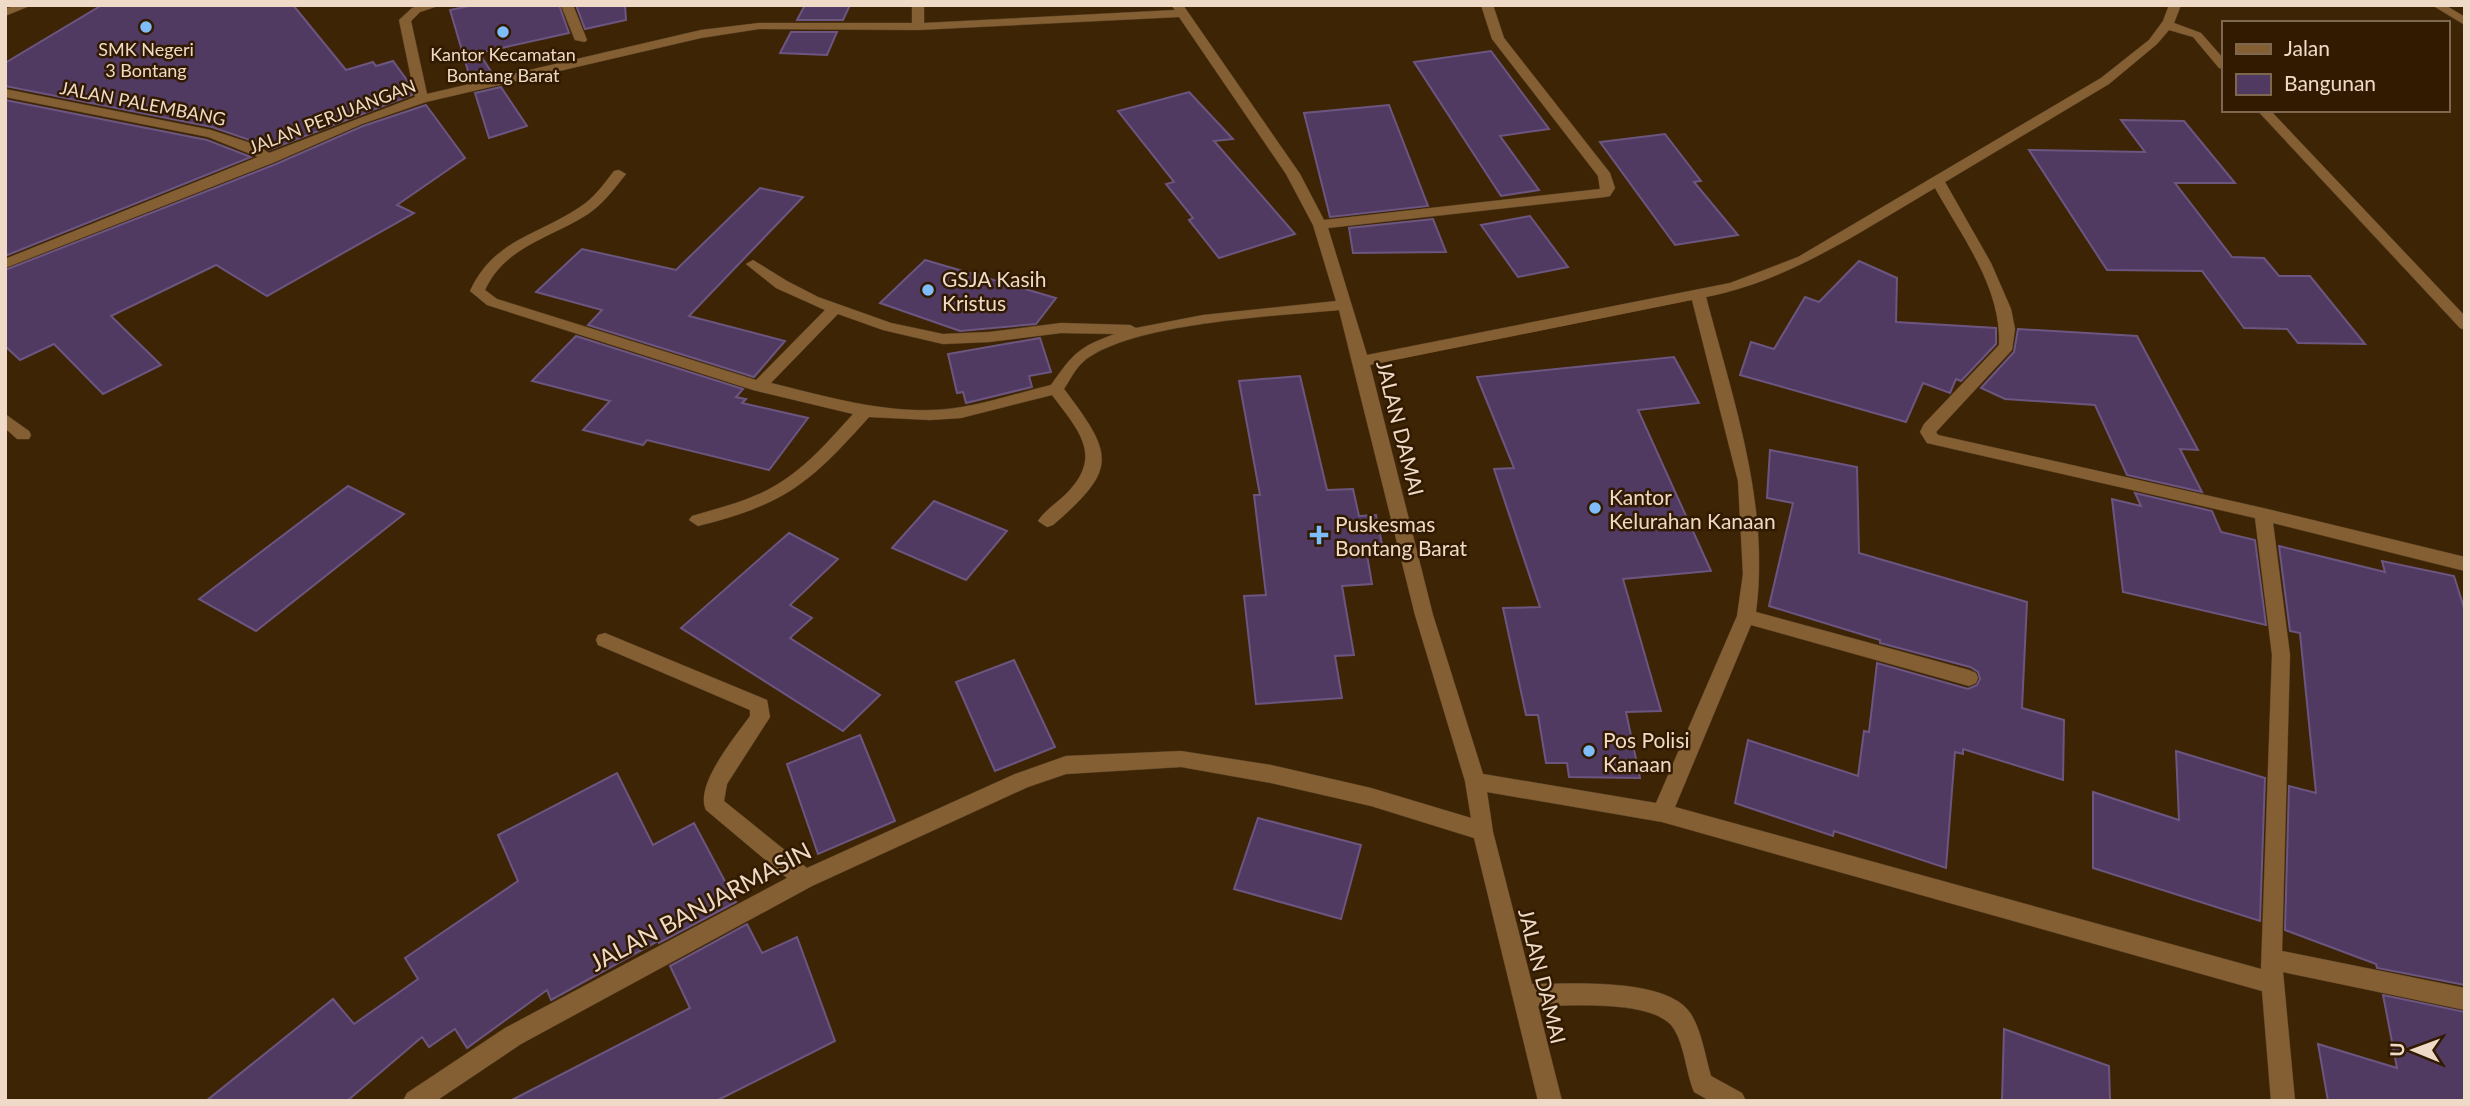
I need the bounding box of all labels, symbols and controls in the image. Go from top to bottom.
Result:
marker: SMK Negeri 3 Bontang [138,19,154,35]
legend [2222,21,2449,112]
marker: Kantor Kecamatan Bontang Barat [495,24,511,40]
text: Jalan [2284,35,2330,60]
place label: SMK Negeri 3 Bontang [98,38,194,81]
place label: Kantor Kecamatan Bontang Barat [430,43,576,86]
text: Bangunan [2284,70,2376,95]
street label: JALAN PERJUANGAN [245,74,419,158]
street label: JALAN PALEMBANG [58,76,228,130]
place label: GSJA Kasih Kristus [942,266,1046,315]
marker: GSJA Kasih Kristus [920,282,936,298]
street label: JALAN DAMAI [1372,358,1430,498]
place label: Kantor Kelurahan Kanaan [1609,484,1776,533]
marker: Kantor Kelurahan Kanaan [1587,500,1603,516]
place label: Puskesmas Bontang Barat [1335,511,1467,560]
marker: Puskesmas Bontang Barat [1309,525,1329,545]
place label: Pos Polisi Kanaan [1603,727,1690,776]
marker: Pos Polisi Kanaan [1581,743,1597,759]
street label: JALAN BANJARMASIN [584,835,816,977]
street label: JALAN DAMAI [1514,906,1572,1046]
north arrow [2379,1015,2449,1085]
text: U [2385,1042,2408,1057]

